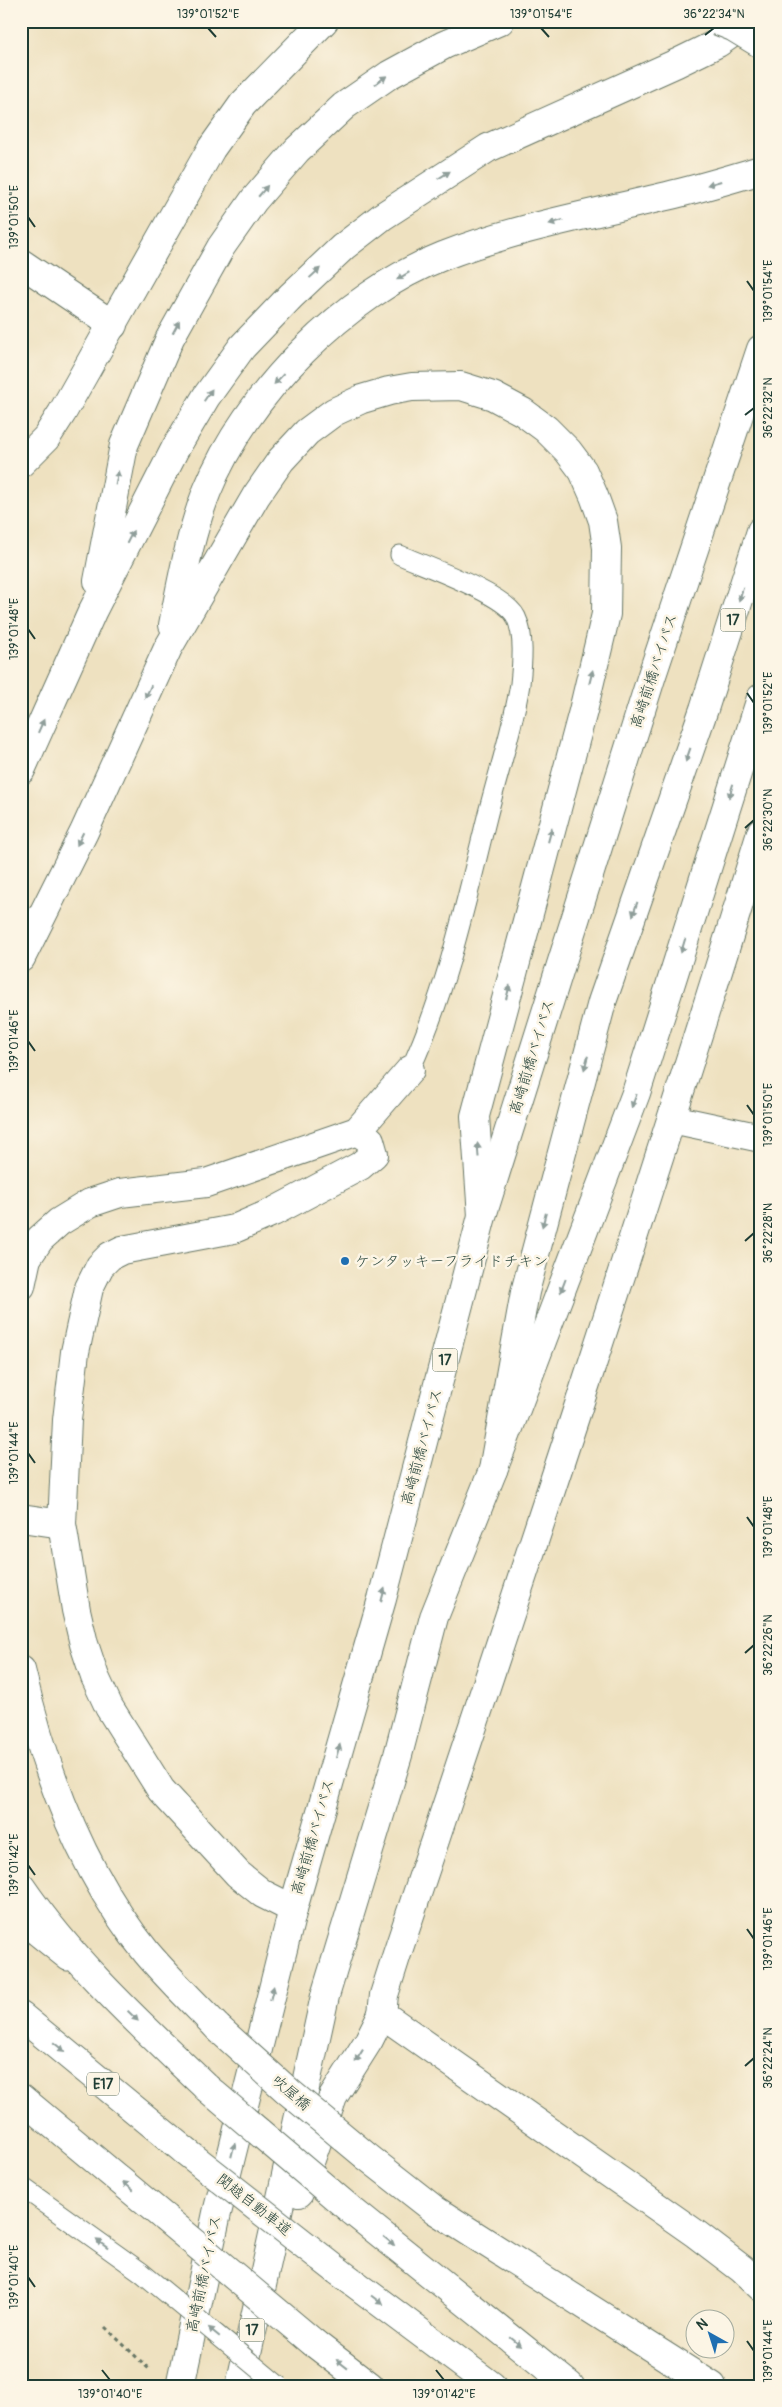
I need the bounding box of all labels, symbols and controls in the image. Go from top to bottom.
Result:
text: 139°01'52"E [177,7,239,22]
text: 139°01'54"E [510,7,572,22]
text: 36°22'34"N [683,7,745,22]
one-way arrow [374,75,388,85]
one-way arrow [437,171,450,180]
one-way arrow [706,180,721,188]
one-way arrow [257,184,268,197]
text: 139°01'50"E [7,185,22,249]
one-way arrow [549,219,564,227]
text: 139°01'54"E [761,260,776,322]
one-way arrow [308,267,320,279]
one-way arrow [397,271,410,280]
one-way arrow [172,320,180,335]
one-way arrow [273,372,285,384]
text: 36°22'32"N [761,377,776,439]
one-way arrow [203,388,213,402]
one-way arrow [114,470,122,486]
one-way arrow [126,530,134,545]
one-way arrow [736,587,744,602]
text: 139°01'48"E [7,598,22,660]
road number: 17 [720,608,746,632]
street label: 高崎前橋バイパス [626,611,682,731]
one-way arrow [587,670,595,685]
text: 139°01'52"E [761,672,776,734]
one-way arrow [143,685,151,699]
one-way arrow [38,719,46,733]
one-way arrow [684,748,691,763]
one-way arrow [727,784,735,799]
text: 36°22'30"N [761,789,776,851]
one-way arrow [546,827,554,842]
one-way arrow [76,832,84,847]
one-way arrow [630,901,638,916]
one-way arrow [678,939,686,954]
one-way arrow [504,984,512,999]
street label: 高崎前橋バイパス [505,997,559,1117]
text: 139°01'46"E [7,1009,22,1073]
one-way arrow [581,1056,589,1071]
text: 139°01'50"E [761,1083,776,1147]
one-way arrow [629,1094,637,1108]
one-way arrow [473,1142,481,1158]
text: 36°22'28"N [761,1203,776,1263]
one-way arrow [540,1213,548,1228]
place label: ケンタッキーフライドチキン [355,1252,548,1271]
marker: ケンタッキーフライドチキン [339,1255,351,1267]
one-way arrow [559,1278,566,1293]
road number: 17 [432,1348,458,1372]
street label: 高崎前橋バイパス [397,1387,447,1507]
text: 139°01'44"E [7,1421,22,1485]
text: 139°01'48"E [761,1496,776,1558]
one-way arrow [379,1588,387,1603]
text: 36°22'26"N [761,1614,776,1676]
one-way arrow [334,1744,342,1759]
street label: 高崎前橋バイパス [287,1777,339,1897]
text: 139°01'42"E [7,1834,22,1896]
text: 139°01'46"E [761,1907,776,1971]
one-way arrow [268,1985,276,2000]
one-way arrow [126,2010,138,2022]
text: 36°22'24"N [761,2027,776,2089]
one-way arrow [52,2042,65,2053]
one-way arrow [354,2050,363,2063]
street label: 吹屋橋 [268,2071,314,2115]
road number: E17 [87,2072,119,2096]
one-way arrow [229,2143,237,2158]
street label: 関越自動車道 [213,2170,295,2240]
one-way arrow [121,2181,134,2192]
street label: 高崎前橋バイパス [182,2213,226,2335]
one-way arrow [382,2235,395,2246]
one-way arrow [95,2239,108,2249]
text: 139°01'40"E [7,2245,22,2309]
one-way arrow [370,2295,384,2305]
north arrow [684,2310,734,2360]
text: N [693,2315,711,2334]
road number: 17 [240,2318,264,2342]
text: 139°01'44"E [761,2319,776,2383]
one-way arrow [208,2327,221,2338]
one-way arrow [509,2337,522,2348]
one-way arrow [336,2359,349,2370]
text: 139°01'40"E [78,2387,142,2402]
text: 139°01'42"E [413,2387,475,2402]

